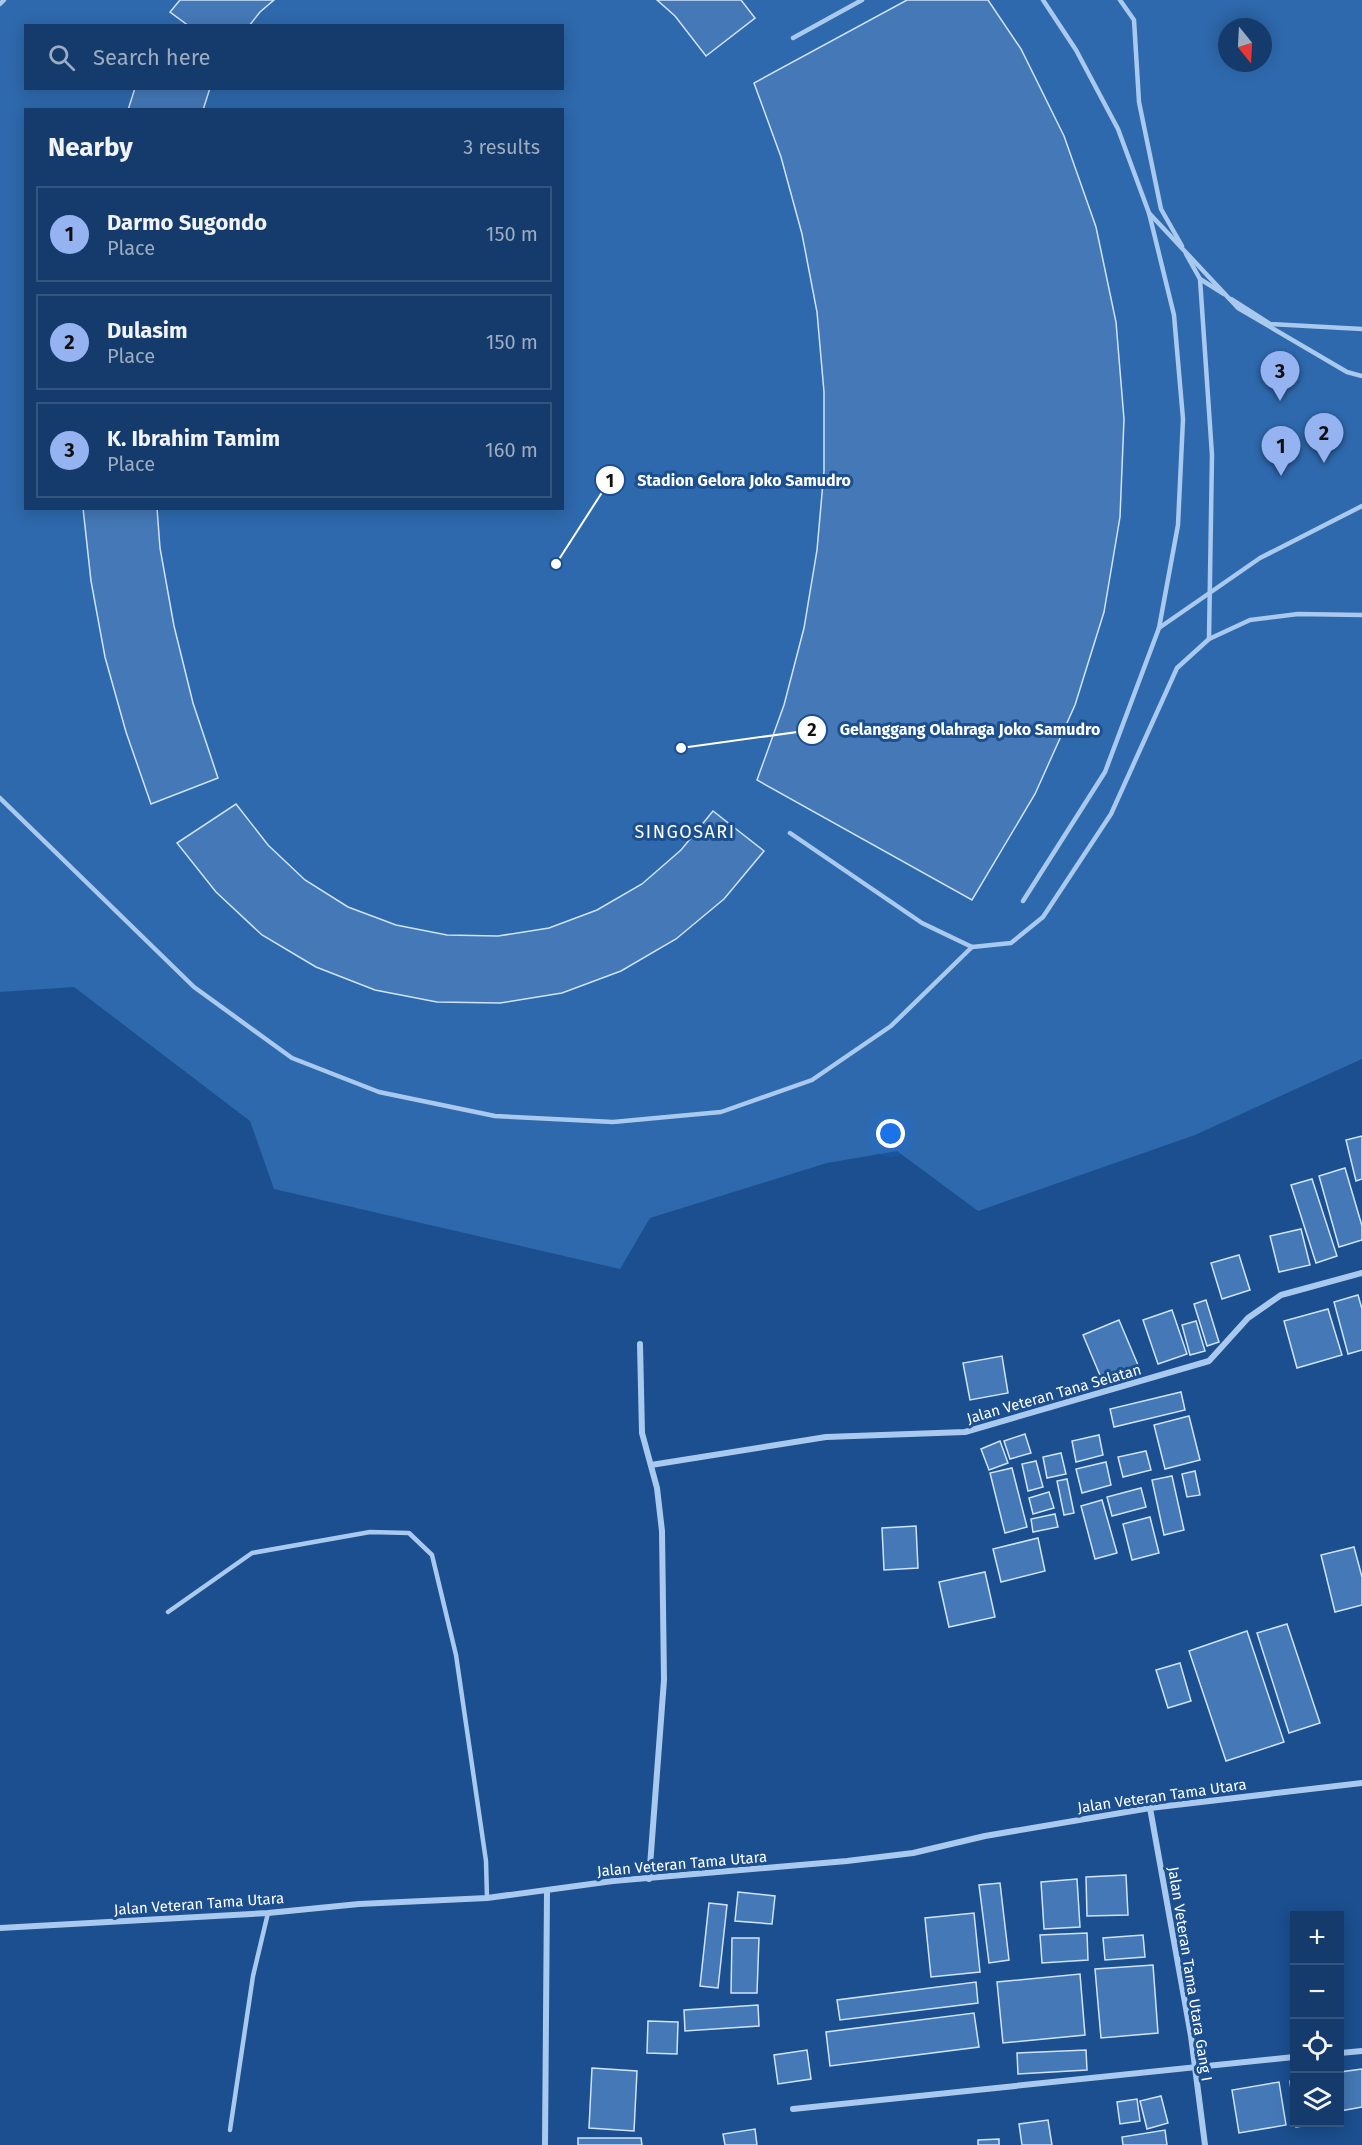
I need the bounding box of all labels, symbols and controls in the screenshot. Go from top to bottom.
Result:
north arrow [1218,18,1272,72]
search box [24,24,564,90]
icon: search [45,41,78,74]
text: Search here [93,44,211,71]
text: Nearby [48,132,133,163]
text: 3 results [463,135,540,159]
text: Darmo Sugondo [107,209,267,236]
text: 1 [65,222,74,246]
text: 150 m [486,222,538,246]
text: Place [107,236,155,260]
text: Dulasim [107,317,188,344]
text: 2 [64,330,75,354]
text: 150 m [486,330,538,354]
text: Place [107,344,155,368]
pin: 3 [1260,352,1300,401]
pin: 2 [1304,414,1344,463]
text: K. Ibrahim Tamim [107,425,280,452]
pin: 1 [1262,426,1300,476]
text: 3 [64,438,75,462]
text: 160 m [485,438,538,462]
text: Place [107,452,155,476]
callout: Stadion Gelora Joko Samudro [595,463,862,497]
text: 1 [606,470,614,492]
text: Stadion Gelora Joko Samudro [637,471,851,490]
callout: Gelanggang Olahraga Joko Samudro [797,713,1112,747]
text: 2 [807,719,817,741]
text: Gelanggang Olahraga Joko Samudro [840,720,1100,739]
district label: SINGOSARI [635,821,735,843]
your location [876,1119,905,1148]
street label: Jalan Veteran Tana Selatan [965,1360,1143,1428]
street label: Jalan Veteran Tama Utara [1076,1775,1248,1817]
street label: Jalan Veteran Tama Utara [596,1848,768,1880]
street label: Jalan Veteran Tama Utara Gang I [1164,1865,1216,2083]
street label: Jalan Veteran Tama Utara [113,1889,285,1919]
map controls [1290,1911,1344,2127]
button: + [1290,1911,1344,1965]
button: − [1290,1965,1344,2019]
button: locate [1290,2019,1344,2073]
button: layers [1290,2073,1344,2127]

